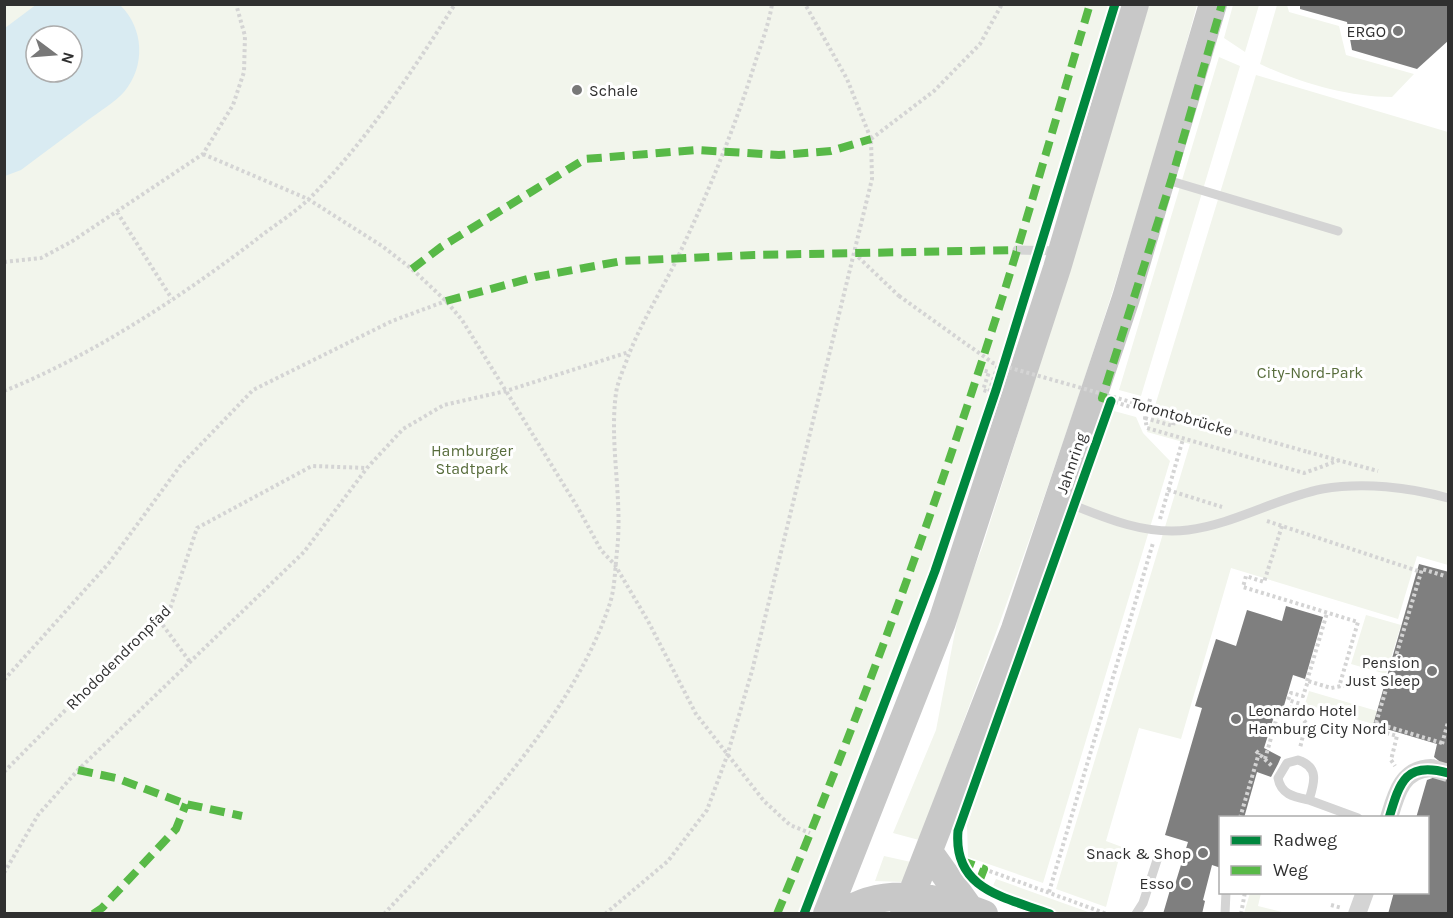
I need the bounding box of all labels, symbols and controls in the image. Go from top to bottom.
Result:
place label: ERGO [1347,22,1386,41]
north arrow [24,24,84,84]
marker: ERGO [1391,24,1405,38]
text: N [57,50,79,66]
place label: Schale [589,81,638,100]
marker: Schale [570,83,584,97]
park label: City-Nord-Park [1257,363,1363,382]
street label: Torontobrücke [1129,393,1235,440]
street label: Jahnring [1052,430,1091,496]
park label: Hamburger Stadtpark [431,441,513,478]
street label: Rhododendronpfad [62,601,175,714]
place label: Pension Just Sleep [1346,653,1420,690]
marker: Pension Just Sleep [1425,664,1439,678]
place label: Leonardo Hotel Hamburg City Nord [1248,701,1387,738]
marker: Leonardo Hotel Hamburg City Nord [1229,712,1243,726]
legend [1219,816,1429,894]
text: Radweg [1273,829,1337,851]
place label: Snack & Shop [1086,844,1191,863]
marker: Snack & Shop [1196,846,1210,860]
text: Weg [1273,859,1308,881]
place label: Esso [1139,874,1174,893]
marker: Esso [1179,876,1193,890]

